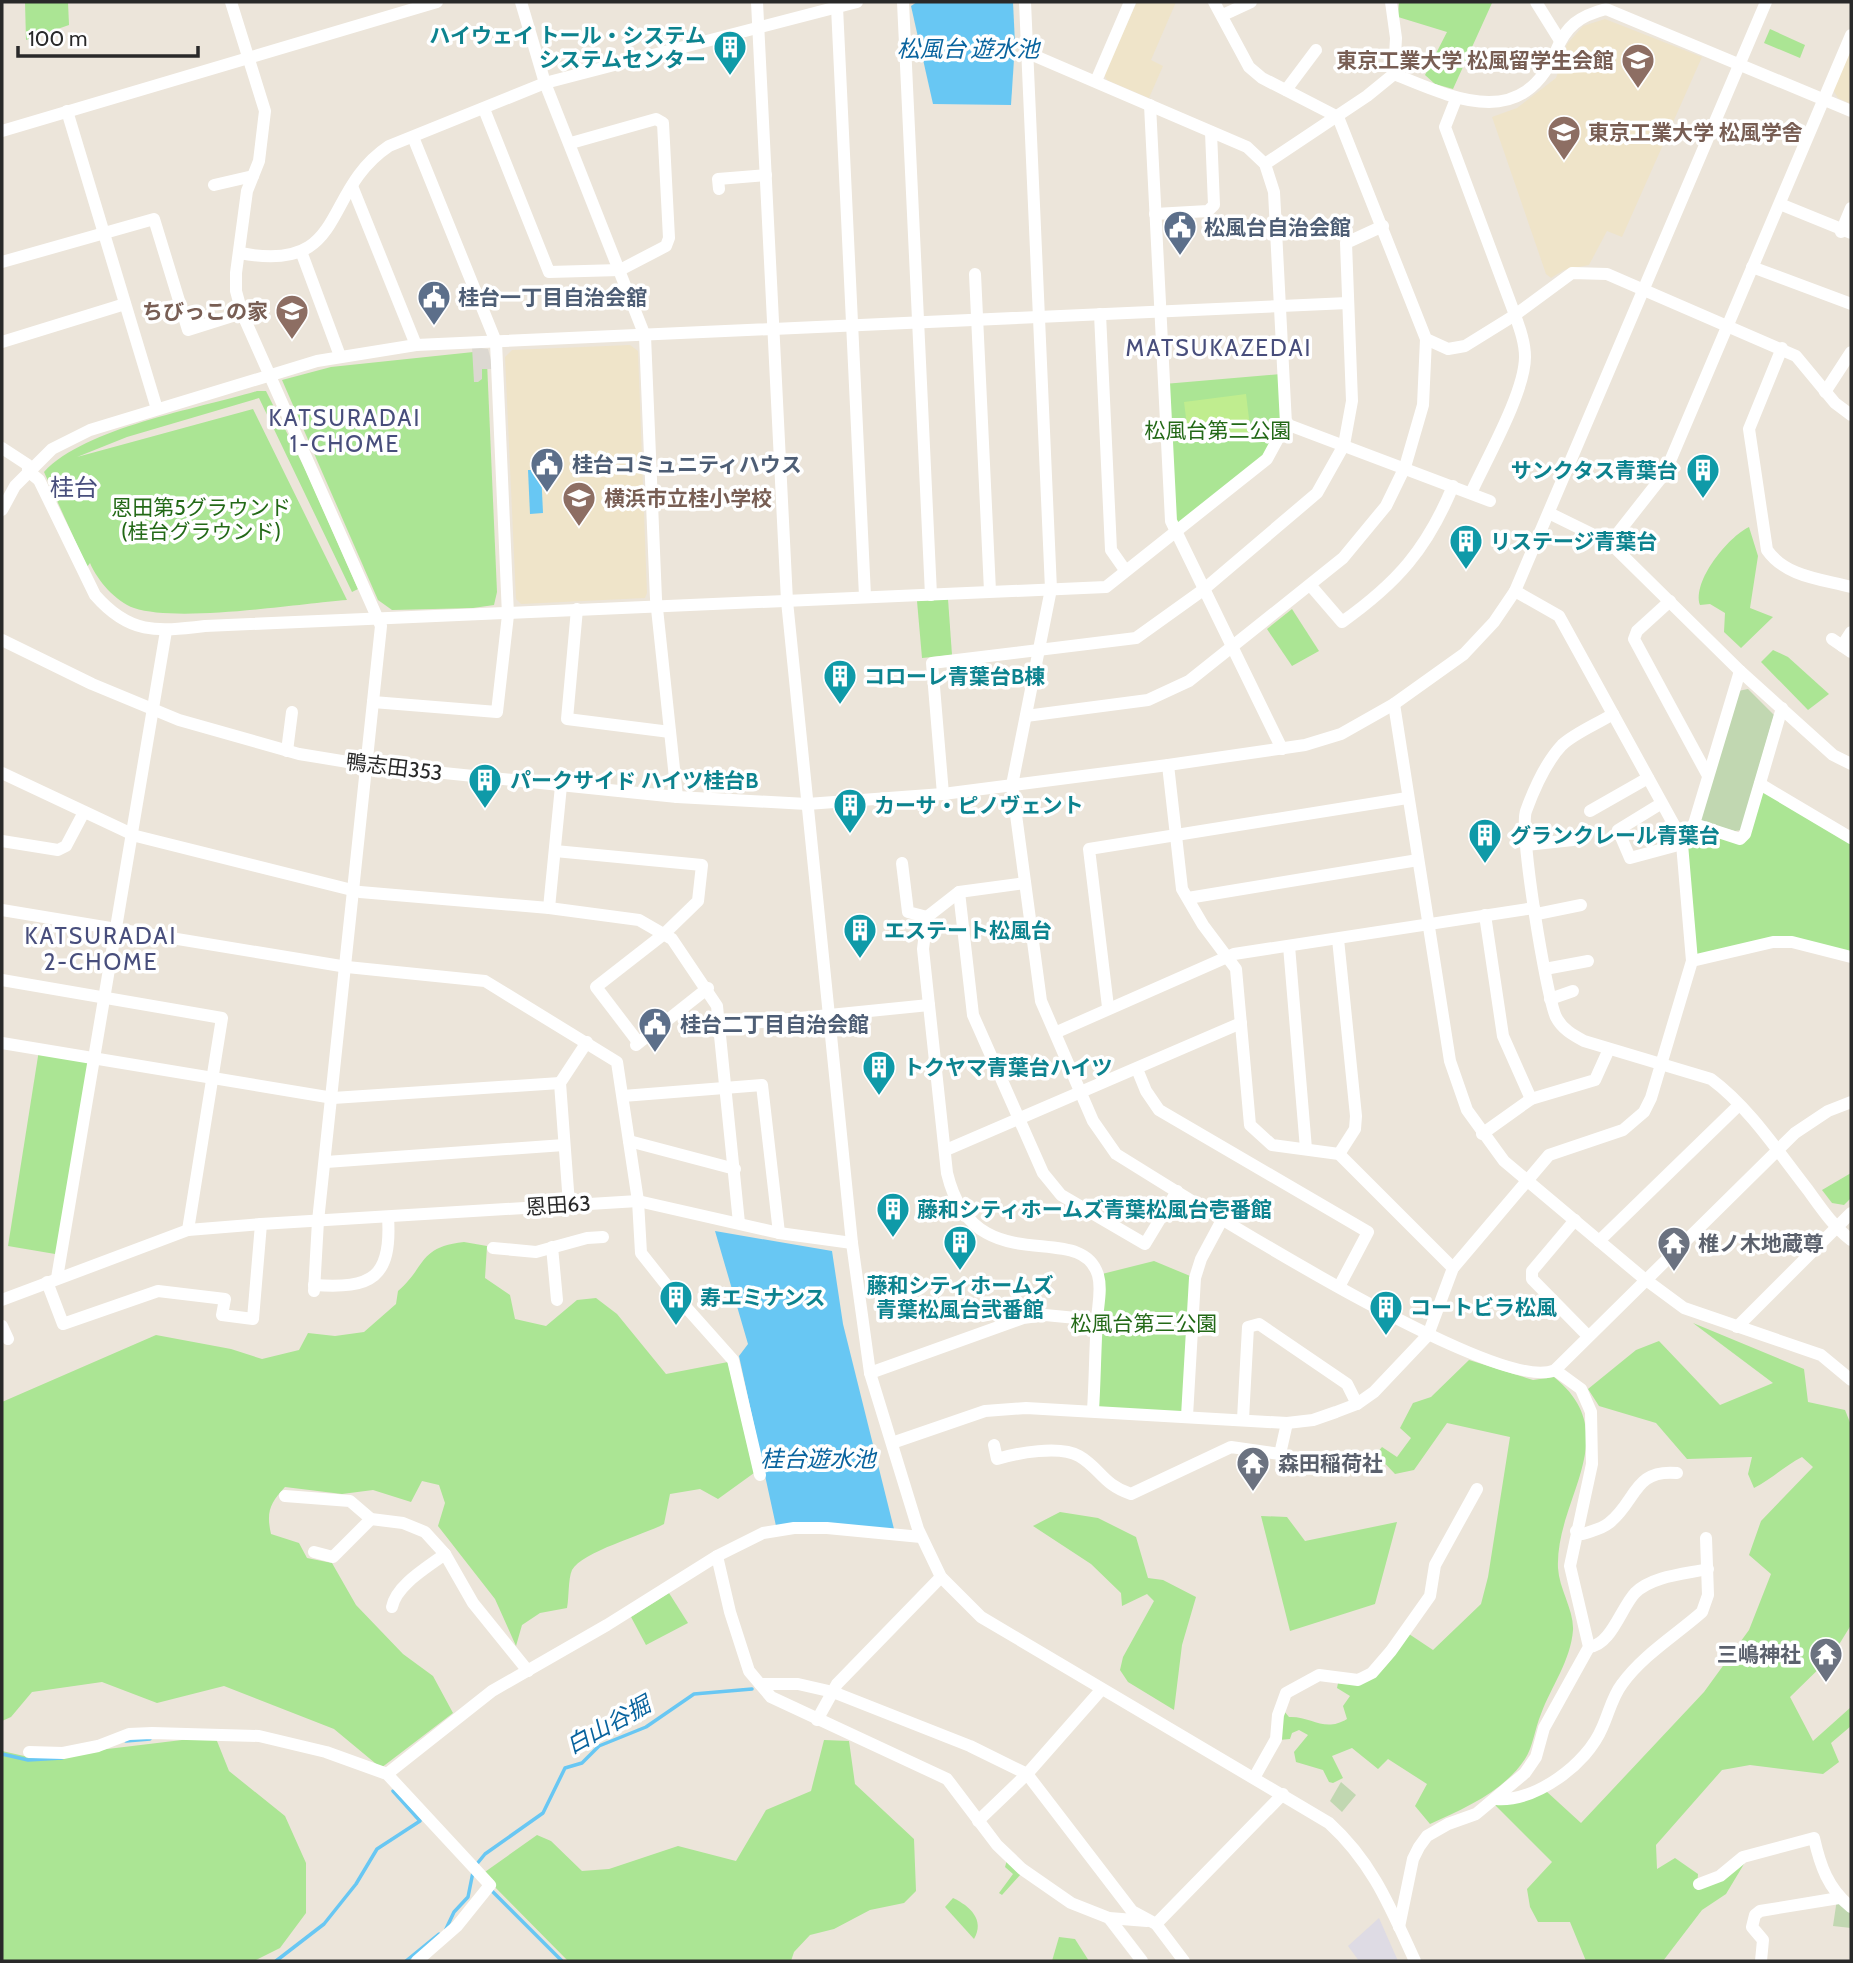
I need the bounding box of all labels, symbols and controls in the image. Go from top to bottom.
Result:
scale bar [18,14,198,58]
place label: ハイウェイ トール・システム システムセンター [429,23,706,72]
text: 100 m [28,26,87,51]
building icon: ハイウェイ トール・システム システムセンター [711,28,749,77]
water label: 松風台 遊水池 [897,35,1041,63]
school or university icon: 東京工業大学 松風留学生会館 [1619,41,1657,90]
place label: 東京工業大学 松風留学生会館 [1336,48,1614,73]
school or university icon: 東京工業大学 松風学舎 [1545,113,1583,162]
place label: 東京工業大学 松風学舎 [1588,120,1803,145]
public building icon: 松風台自治会館 [1161,208,1199,257]
place label: 松風台自治会館 [1204,215,1351,240]
public building icon: 桂台一丁目自治会舘 [415,278,453,327]
place label: 桂台一丁目自治会舘 [458,285,647,310]
school or university icon: ちびっこの家 [273,292,311,341]
place label: ちびっこの家 [142,299,268,324]
district label: MATSUKAZEDAI [1126,334,1312,362]
district label: KATSURADAI 1-CHOME [269,404,421,458]
park label: 松風台第二公園 [1145,418,1292,443]
public building icon: 桂台コミュニティハウス [528,445,566,494]
building icon: サンクタス青葉台 [1684,451,1722,500]
place label: 桂台コミュニティハウス [572,452,802,477]
place label: サンクタス青葉台 [1511,458,1678,483]
district label: 桂台 [50,473,98,502]
school or university icon: 横浜市立桂小学校 [560,479,598,528]
place label: 横浜市立桂小学校 [604,486,772,511]
park label: 恩田第5グラウンド (桂台グラウンド) [111,495,291,544]
building icon: リステージ青葉台 [1447,522,1485,571]
place label: リステージ青葉台 [1490,529,1658,554]
building icon: コローレ青葉台B棟 [821,657,859,706]
place label: コローレ青葉台B棟 [864,664,1045,689]
street label: 鴨志田353 [344,749,444,785]
building icon: パークサイド ハイツ桂台B [466,761,504,810]
place label: パークサイド ハイツ桂台B [510,768,758,793]
building icon: カーサ・ピノヴェント [831,786,869,835]
place label: カーサ・ピノヴェント [874,793,1084,818]
building icon: グランクレール青葉台 [1466,816,1504,865]
place label: グランクレール青葉台 [1510,823,1720,848]
building icon: エステート松風台 [841,911,879,960]
place label: エステート松風台 [884,918,1052,943]
district label: KATSURADAI 2-CHOME [25,922,177,976]
public building icon: 桂台二丁目自治会館 [636,1005,674,1054]
place label: 桂台二丁目自治会館 [680,1012,869,1037]
building icon: トクヤマ青葉台ハイツ [860,1048,898,1097]
place label: トクヤマ青葉台ハイツ [903,1055,1113,1080]
street label: 恩田63 [525,1190,591,1220]
building icon: 藤和シティホームズ青葉松風台壱番館 [874,1190,912,1239]
place label: 藤和シティホームズ青葉松風台壱番館 [917,1197,1272,1222]
building icon: 藤和シティホームズ 青葉松風台弐番館 [941,1223,979,1272]
temple icon: 椎ノ木地蔵尊 [1655,1224,1693,1273]
place label: 椎ノ木地蔵尊 [1698,1231,1824,1256]
place label: 藤和シティホームズ 青葉松風台弐番館 [866,1273,1054,1322]
building icon: 寿エミナンス [657,1278,695,1327]
place label: 寿エミナンス [700,1285,826,1310]
building icon: コートビラ松風 [1367,1288,1405,1337]
place label: コートビラ松風 [1410,1295,1557,1320]
park label: 松風台第三公園 [1071,1311,1218,1336]
temple icon: 森田稲荷社 [1234,1444,1272,1493]
water label: 桂台遊水池 [761,1445,878,1473]
place label: 森田稲荷社 [1278,1451,1383,1476]
temple icon: 三嶋神社 [1807,1635,1845,1684]
place label: 三嶋神社 [1717,1642,1801,1667]
water label: 白山谷掘 [561,1689,658,1760]

